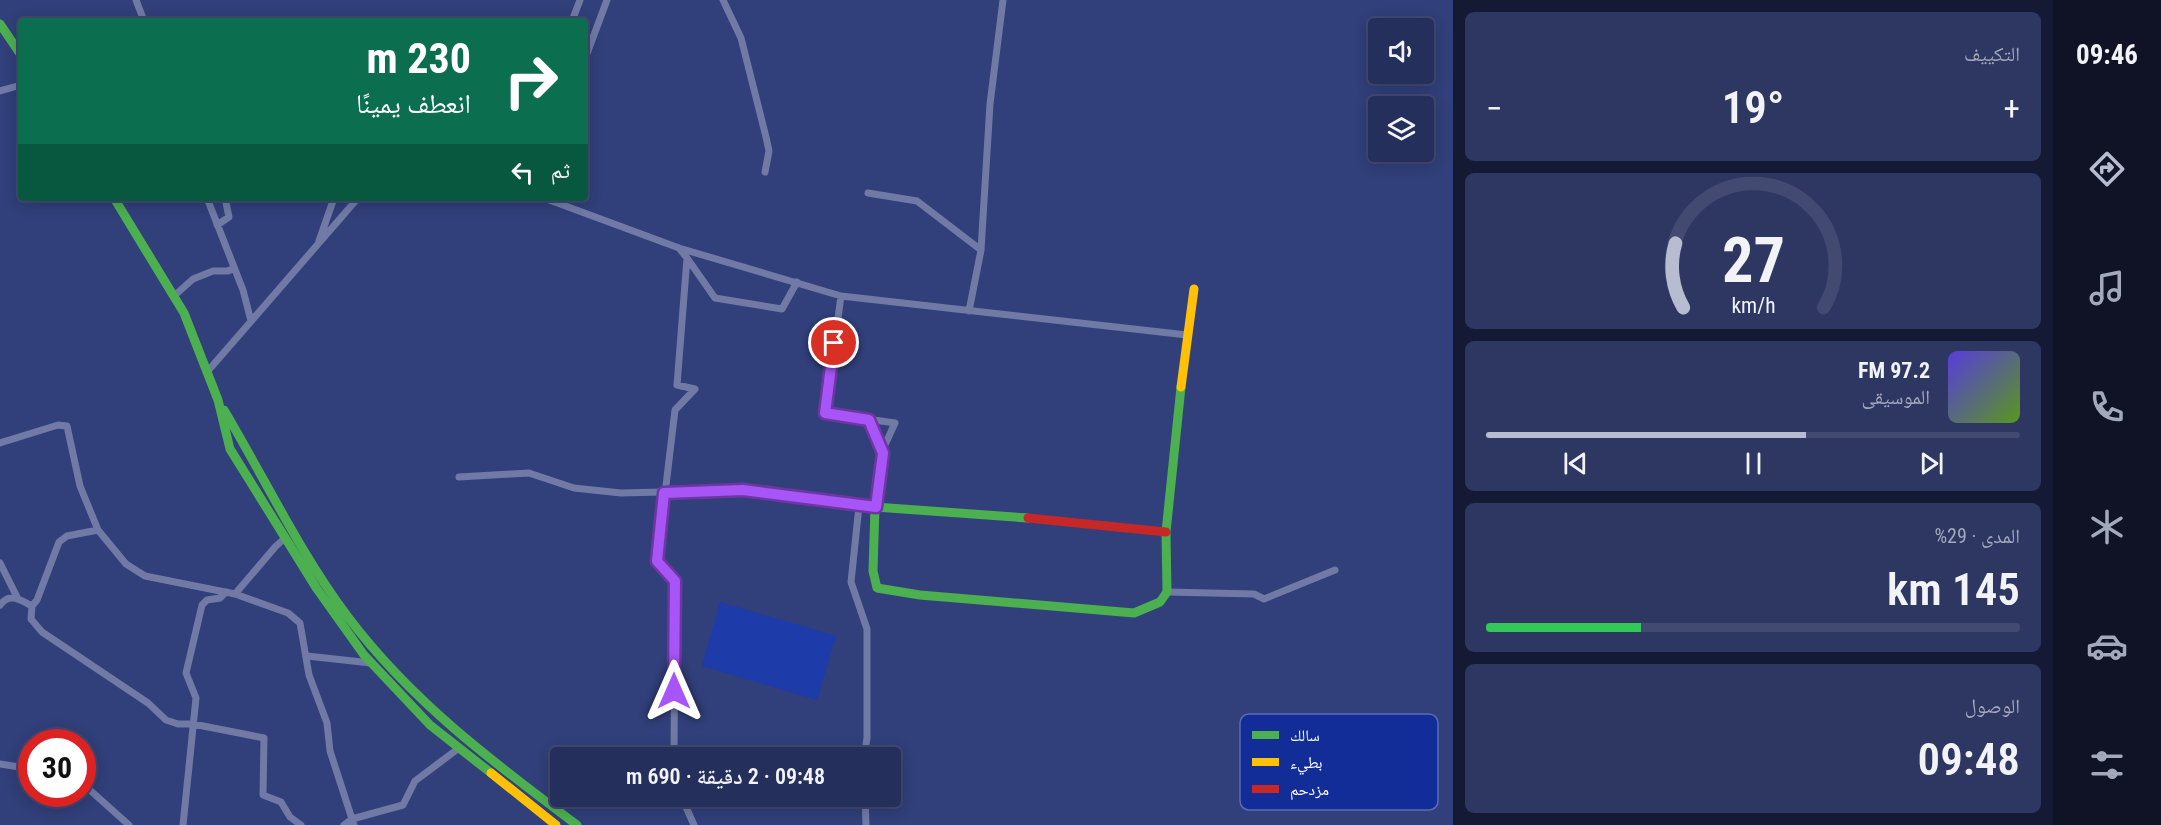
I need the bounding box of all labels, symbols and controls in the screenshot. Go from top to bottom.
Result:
map controls [1368,18,1434,162]
button: sound [1368,18,1434,84]
text: 230 m [366,34,471,83]
text: 09:46 [2076,39,2138,71]
icon: right [492,42,570,120]
text: التكييف [1964,42,2020,66]
text: 19° [1722,81,1784,134]
text: انعطف يمينًا [356,88,471,120]
text: − [1486,89,1503,128]
text: + [2004,89,2020,128]
button: layers [1368,96,1434,162]
icon: directions [2086,148,2128,190]
icon: left [506,156,539,189]
text: ثم [551,158,570,183]
text: 27 [1721,224,1785,297]
icon: music [2086,267,2128,309]
text: km/h [1731,294,1775,319]
pin [808,317,859,368]
icon: arrive [817,326,850,359]
text: 97.2 FM [1858,358,1930,383]
text: الموسيقى [1862,385,1930,409]
icon: phone [2086,386,2128,428]
icon: previous [1559,447,1592,480]
icon: pause [1737,447,1770,480]
icon: next [1915,447,1948,480]
icon: climate [2086,506,2128,548]
text: المدى · 29% [1934,524,2020,548]
text: 145 km [1887,563,2020,616]
icon: car [2086,625,2128,667]
position arrow [642,659,706,723]
text: الوصول [1965,694,2020,718]
legend [1240,714,1438,810]
text: سالك [1290,726,1320,745]
speed limit sign: 30 [18,729,96,807]
text: 09:48 [1918,733,2020,786]
icon: filters [2086,744,2128,786]
text: بطيء [1290,753,1322,775]
text: 09:48 · 2 دقيقة · 690 m [626,764,825,789]
text: مزدحم [1290,780,1329,800]

